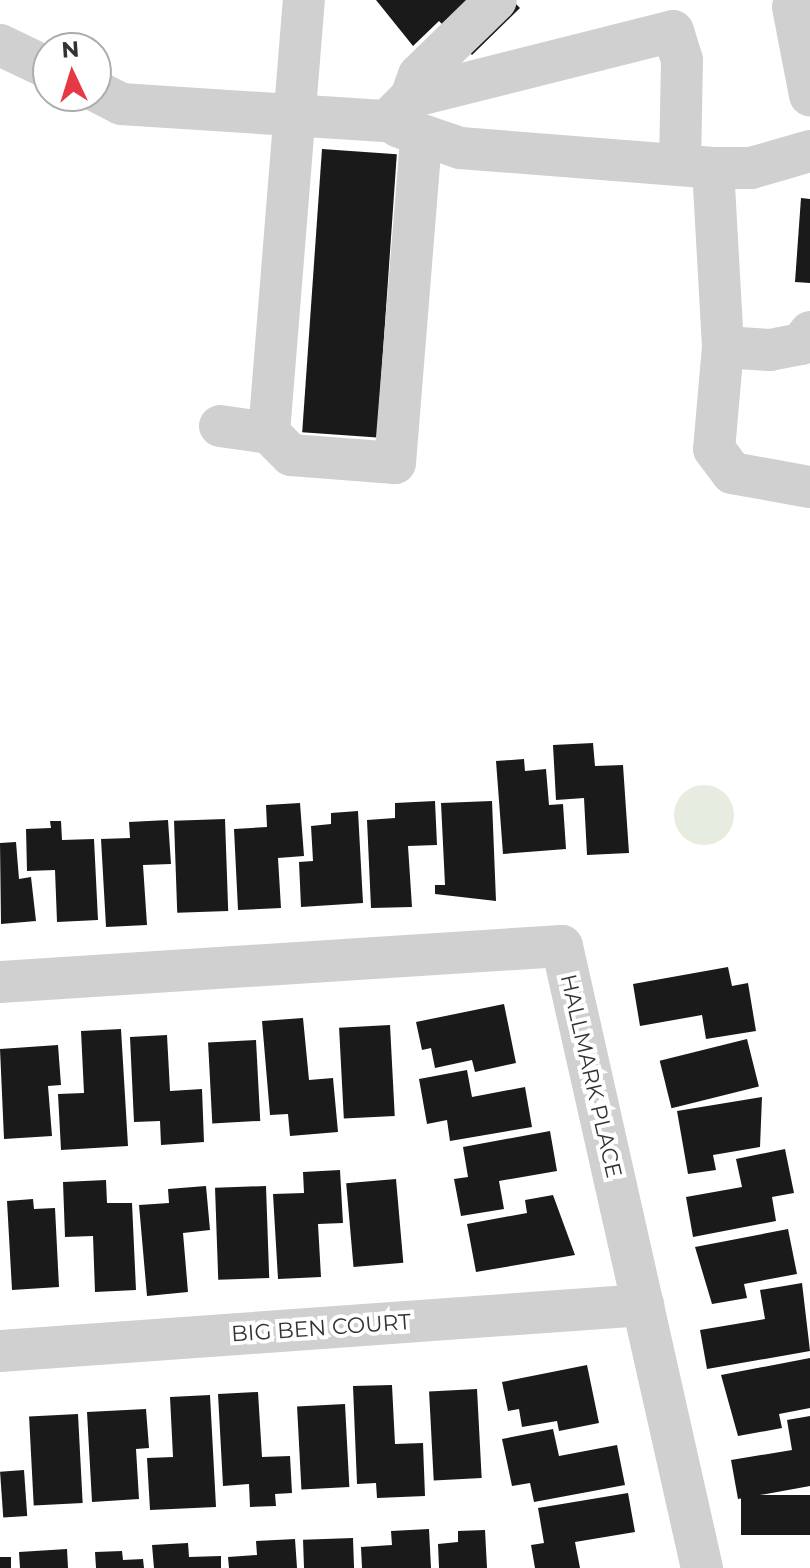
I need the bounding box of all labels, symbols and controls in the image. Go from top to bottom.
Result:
north arrow [32,32,112,112]
text: N [61,35,80,64]
street label: HALLMARK PLACE [555,972,627,1180]
street label: BIG BEN COURT [230,1309,412,1347]

